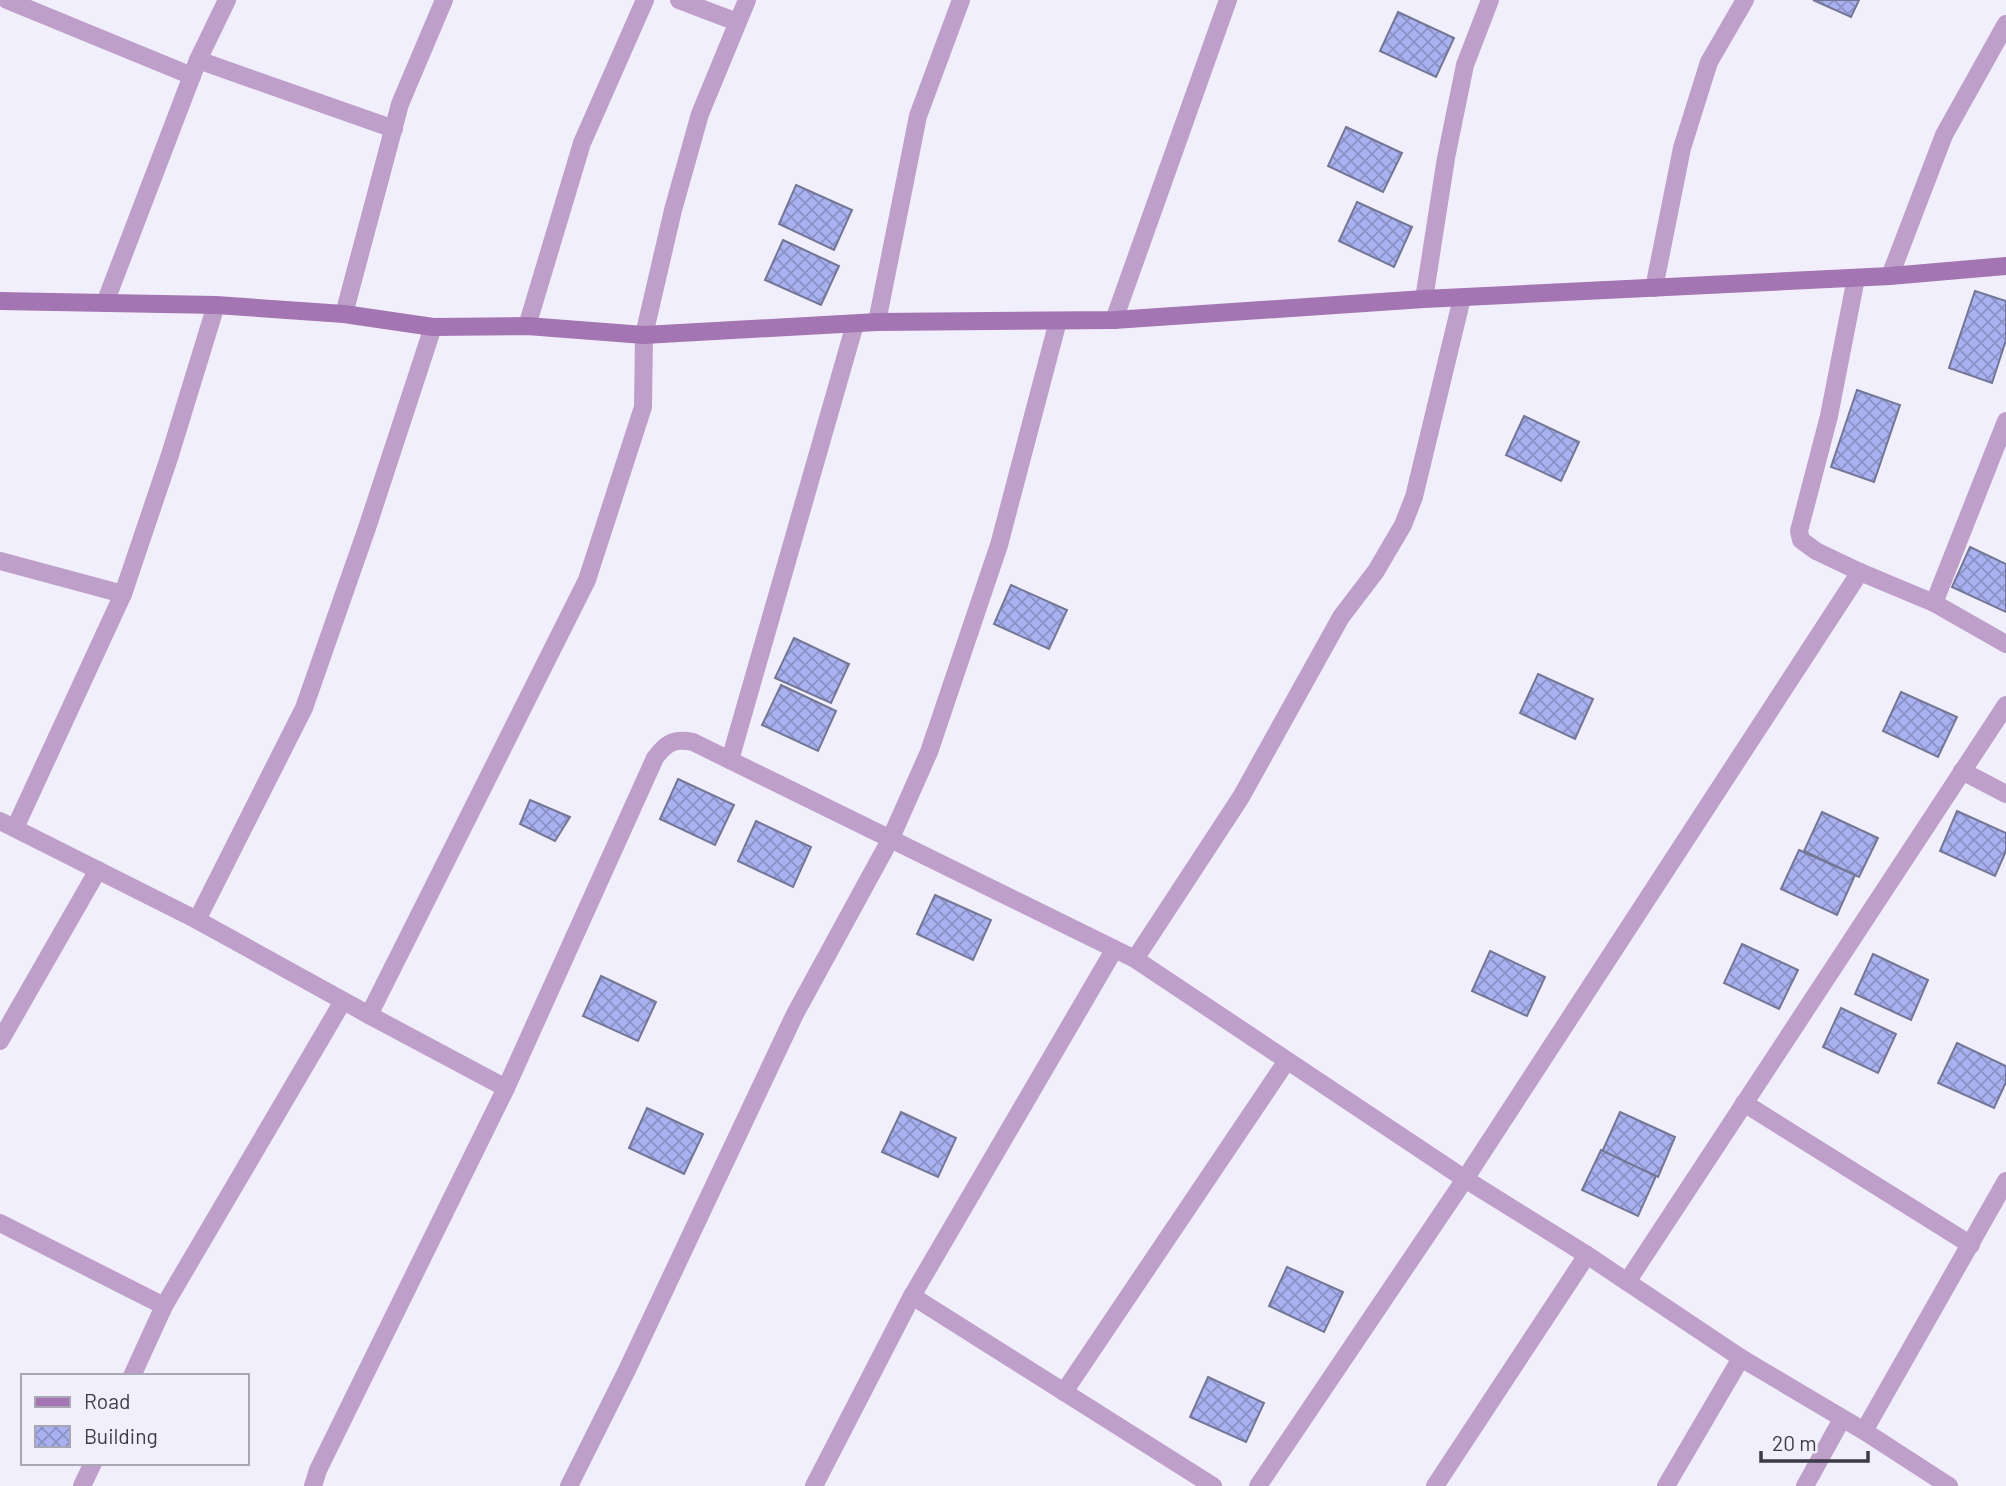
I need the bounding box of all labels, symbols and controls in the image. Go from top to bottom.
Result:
legend [21,1374,248,1465]
text: Road [84,1388,130,1413]
scale bar [1761,1420,1868,1464]
text: Building [84,1423,158,1448]
text: 20 m [1772,1430,1817,1455]

